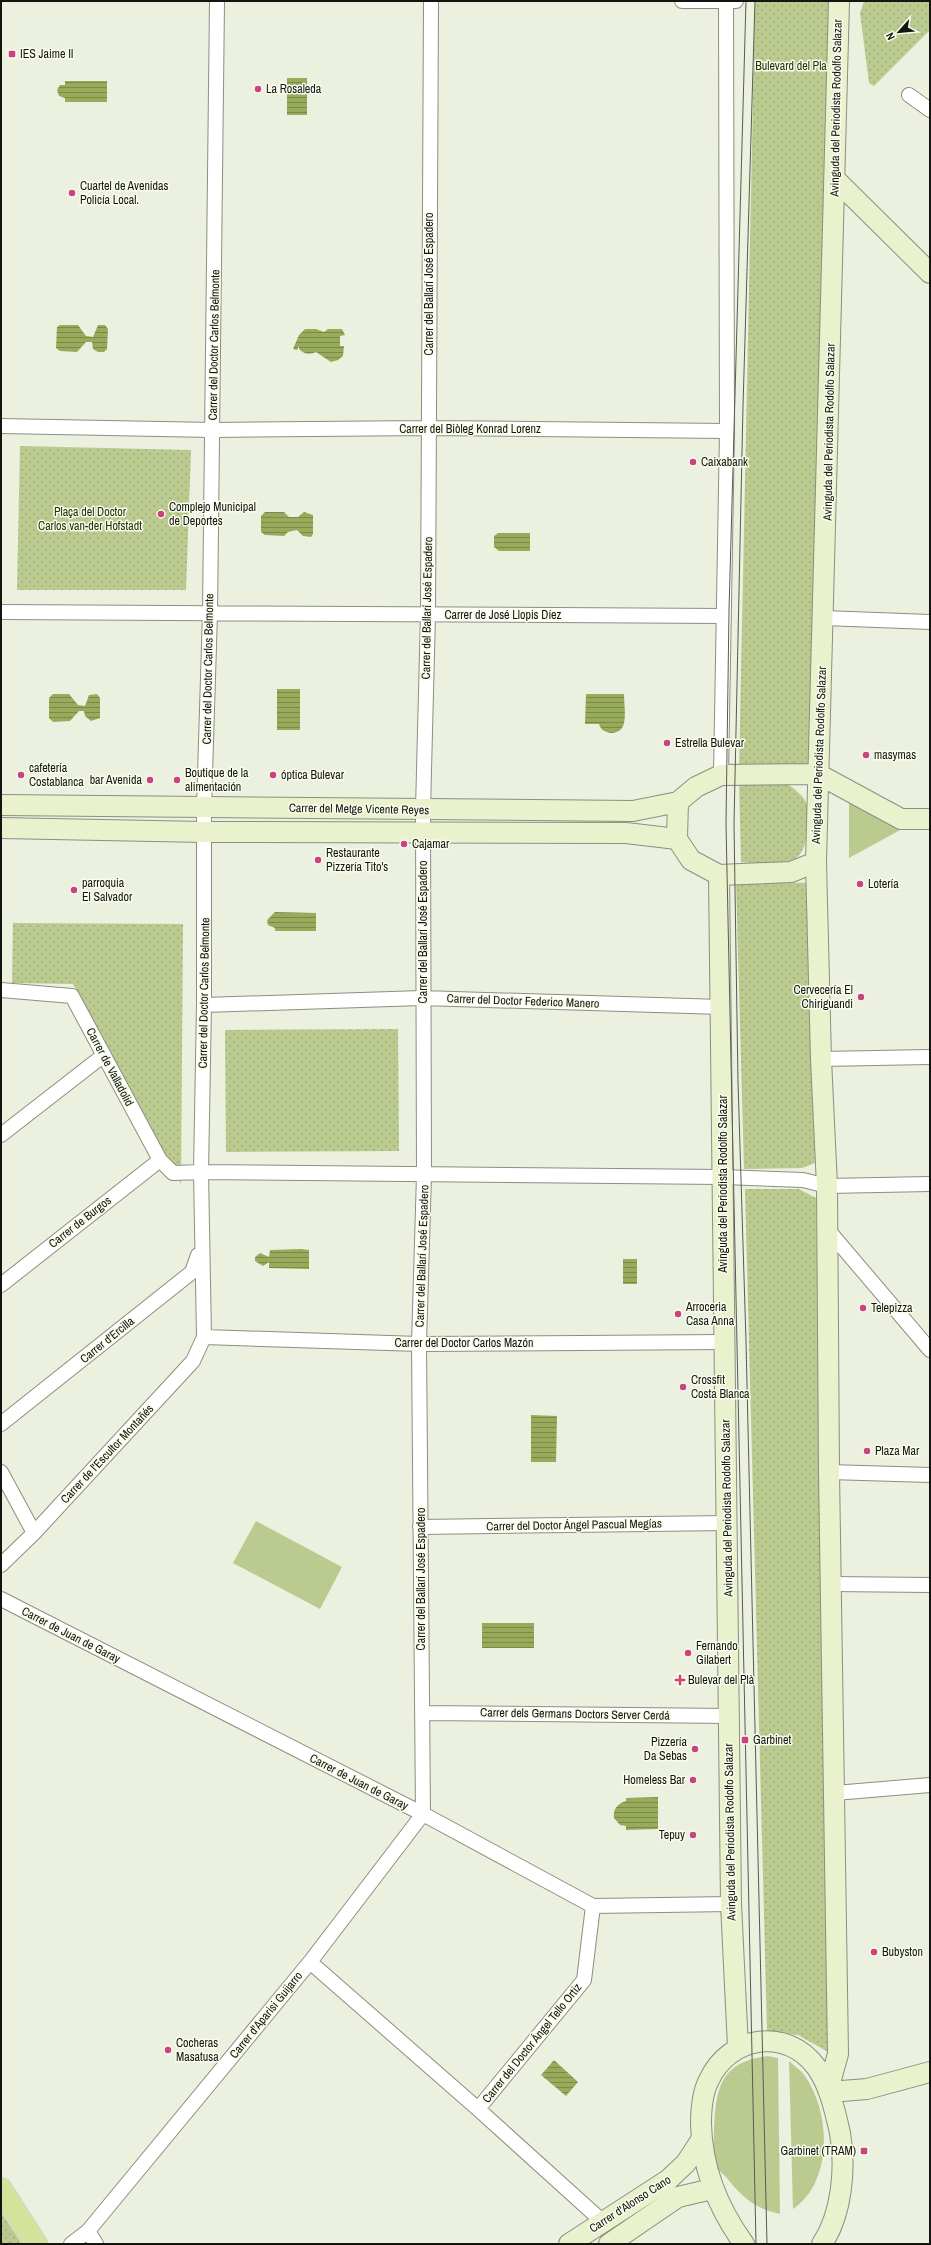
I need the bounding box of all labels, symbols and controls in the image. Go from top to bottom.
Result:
north arrow [879,12,919,52]
street label: Avinguda del Periodista Rodolfo Salazar [826,18,846,198]
text: N [882,30,898,43]
place label: IES Jaime II [20,46,74,62]
marker: IES Jaime II [7,49,17,59]
park label: Bulevard del Pla [755,58,827,74]
place label: La Rosaleda [266,81,322,97]
marker: La Rosaleda [253,84,263,94]
place label: Cuartel de Avenidas Policía Local. [80,178,169,208]
marker: Cuartel de Avenidas Policía Local. [67,188,77,198]
street label: Carrer del Ballarí José Espadero [421,213,437,355]
street label: Carrer del Doctor Carlos Belmonte [205,269,223,421]
street label: Avinguda del Periodista Rodolfo Salazar [819,342,839,522]
street label: Carrer del Biòleg Konrad Lorenz [399,421,541,437]
place label: Caixabank [701,454,748,470]
marker: Caixabank [688,457,698,467]
place label: Complejo Municipal de Deportes [169,499,256,529]
park label: Plaça del Doctor Carlos van-der Hofstadt [38,504,142,534]
marker: Complejo Municipal de Deportes [156,509,166,519]
street label: Carrer del Ballarí José Espadero [418,536,436,680]
street label: Carrer del Doctor Carlos Belmonte [199,593,217,745]
street label: Carrer de José Llopis Díez [444,607,562,623]
street label: Avinguda del Periodista Rodolfo Salazar [808,665,830,845]
place label: Estrella Bulevar [675,735,745,751]
marker: Estrella Bulevar [662,738,672,748]
place label: masymas [874,747,916,763]
marker: masymas [861,750,871,760]
place label: cafetería Costablanca [29,760,84,790]
place label: Boutique de la alimentación [185,765,249,795]
place label: óptica Bulevar [281,767,345,783]
marker: cafetería Costablanca [16,770,26,780]
marker: óptica Bulevar [268,770,278,780]
place label: bar Avenida [90,772,143,788]
marker: bar Avenida [145,775,155,785]
marker: Boutique de la alimentación [172,775,182,785]
street label: Carrer del Metge Vicente Reyes [289,800,429,818]
place label: Cajamar [412,836,450,852]
marker: Cajamar [399,839,409,849]
place label: Restaurante Pizzería Tito's [326,845,388,875]
marker: Restaurante Pizzería Tito's [313,855,323,865]
street label: Carrer del Ballarí José Espadero [415,861,431,1003]
place label: parroquia El Salvador [82,875,133,905]
place label: Lotería [868,876,899,892]
marker: Lotería [855,879,865,889]
marker: parroquia El Salvador [69,885,79,895]
street label: Carrer del Doctor Carlos Belmonte [195,917,213,1069]
place label: Cervecería El Chiriguandi [793,982,853,1012]
street label: Carrer del Doctor Federico Manero [446,990,600,1012]
marker: Cervecería El Chiriguandi [856,992,866,1002]
street label: Carrer de Valladolid [83,1025,137,1109]
street label: Avinguda del Periodista Rodolfo Salazar [715,1094,731,1274]
street label: Carrer del Ballarí José Espadero [412,1184,432,1328]
street label: Carrer de Burgos [45,1192,115,1252]
place label: Arroceria Casa Anna [685,1299,735,1329]
place label: Telepizza [871,1300,913,1316]
marker: Telepizza [858,1303,868,1313]
marker: Arroceria Casa Anna [673,1309,683,1319]
street label: Carrer d'Ercilla [77,1313,138,1367]
street label: Carrer del Doctor Carlos Mazón [395,1335,533,1351]
place label: Crossfit Costa Blanca [691,1372,750,1402]
marker: Crossfit Costa Blanca [678,1382,688,1392]
street label: Carrer de l'Escultor Montañés [57,1401,157,1507]
street label: Avinguda del Periodista Rodolfo Salazar [717,1418,737,1598]
place label: Plaza Mar [875,1443,920,1459]
marker: Plaza Mar [862,1446,872,1456]
street label: Carrer del Ballarí José Espadero [413,1508,429,1650]
street label: Carrer del Doctor Ángel Pascual Megías [486,1515,662,1535]
street label: Carrer de Juan de Garay [19,1603,123,1667]
place label: Fernando Gilabert [696,1638,738,1668]
marker: Fernando Gilabert [683,1648,693,1658]
place label: Bulevar del Plà [688,1672,755,1688]
marker: Bulevar del Plà [675,1675,685,1685]
street label: Carrer dels Germans Doctors Server Cerdá [480,1704,671,1724]
place label: Garbinet [753,1732,792,1748]
place label: Pizzería Da Sebas [644,1734,688,1764]
marker: Garbinet [740,1735,750,1745]
street label: Avinguda del Periodista Rodolfo Salazar [720,1742,740,1922]
marker: Pizzería Da Sebas [690,1744,700,1754]
street label: Carrer de Juan de Garay [307,1750,411,1814]
place label: Homeless Bar [623,1772,686,1788]
marker: Homeless Bar [688,1775,698,1785]
place label: Tepuy [659,1827,685,1843]
marker: Tepuy [688,1830,698,1840]
place label: Bubyston [882,1944,923,1960]
marker: Bubyston [869,1947,879,1957]
street label: Carrer d'Aparisi Guijarro [226,1968,306,2062]
street label: Carrer del Doctor Ángel Tello Ortiz [479,1980,585,2106]
place label: Cocheras Masatusa [176,2035,219,2065]
marker: Cocheras Masatusa [163,2045,173,2055]
place label: Garbinet (TRAM) [781,2143,856,2159]
marker: Garbinet (TRAM) [859,2146,869,2156]
street label: Carrer d'Alonso Cano [586,2172,674,2236]

